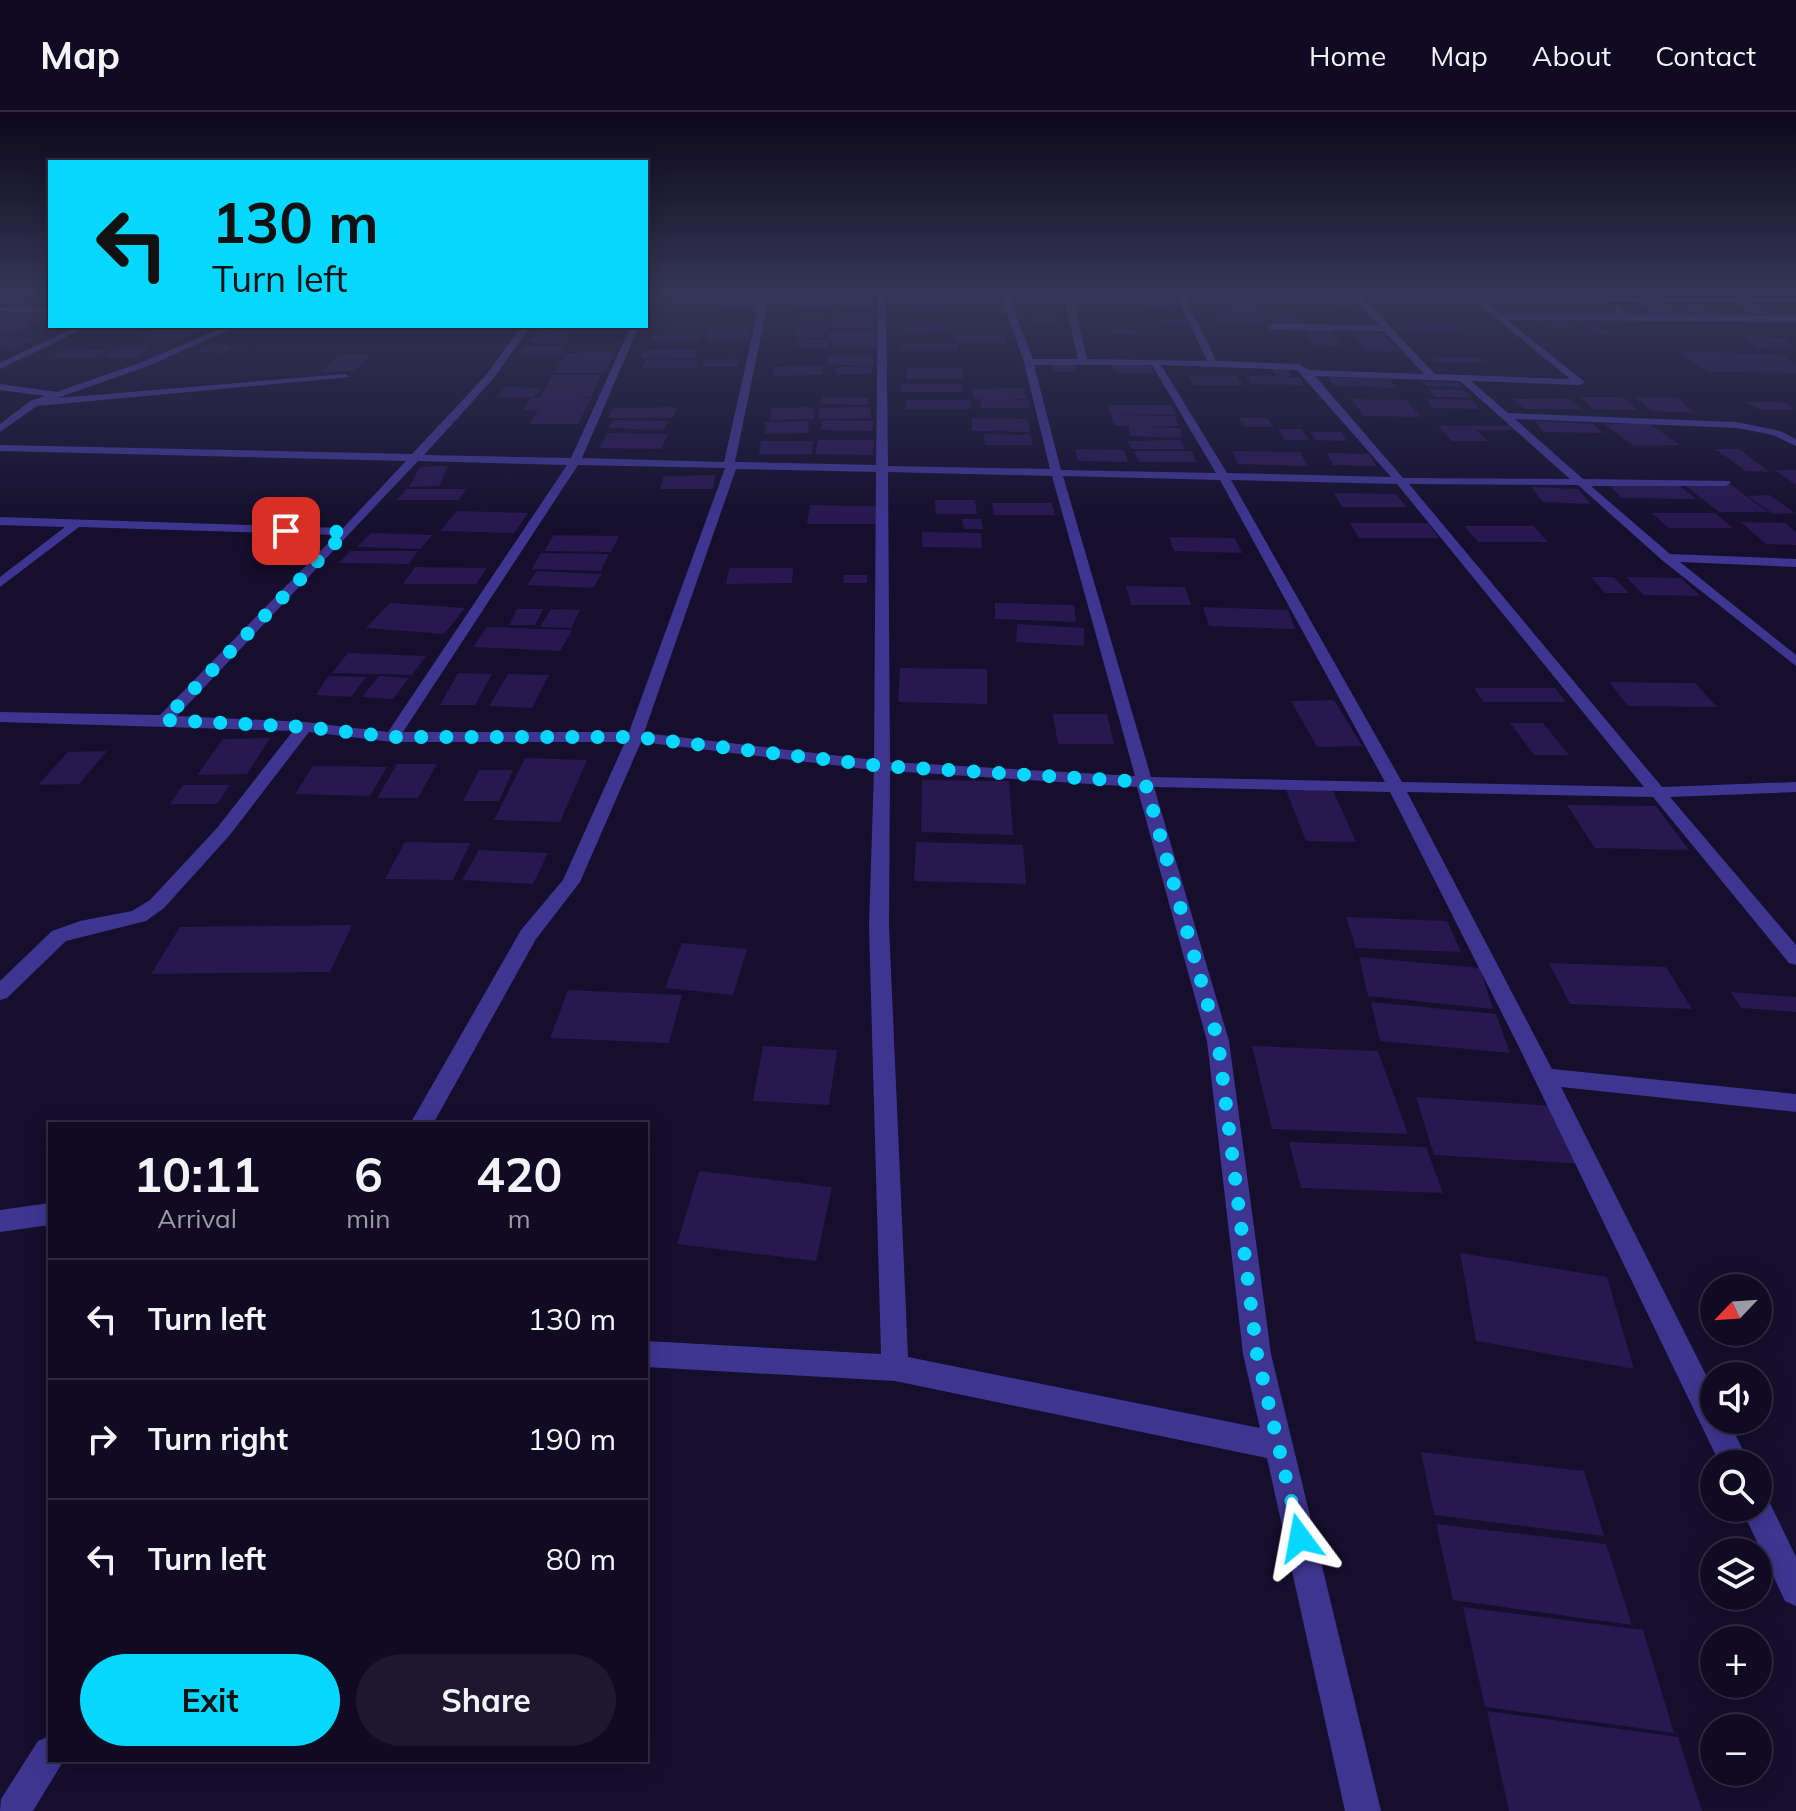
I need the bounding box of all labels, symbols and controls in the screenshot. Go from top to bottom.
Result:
text: Map [40,31,120,79]
text: Home [1309,38,1386,73]
text: Map [1430,38,1488,73]
text: About [1532,38,1611,73]
text: Contact [1655,38,1756,73]
text: 130 m [212,187,379,257]
icon: left [80,192,184,296]
text: Turn left [212,256,348,301]
pin [252,497,320,565]
icon: arrive [264,509,308,553]
text: 10:11 [134,1144,261,1204]
text: 6 [354,1144,383,1204]
text: 420 [476,1144,562,1204]
text: Arrival [157,1202,237,1235]
text: min [346,1202,390,1235]
text: m [508,1202,531,1235]
north arrow [1700,1274,1772,1346]
map controls [1700,1274,1772,1786]
icon: left [80,1297,124,1341]
text: Turn left [148,1300,266,1338]
text: 130 m [528,1300,616,1338]
button: sound [1700,1362,1772,1434]
icon: right [80,1417,124,1461]
text: Turn right [148,1420,288,1458]
text: 190 m [528,1420,616,1458]
button: search [1700,1450,1772,1522]
position arrow [1258,1496,1342,1580]
icon: left [80,1537,124,1581]
button: layers [1700,1538,1772,1610]
text: Turn left [148,1540,266,1578]
text: 80 m [546,1540,616,1578]
button: + [1700,1626,1772,1698]
button: Exit [80,1654,340,1746]
button: Share [356,1654,616,1746]
button: − [1700,1714,1772,1786]

